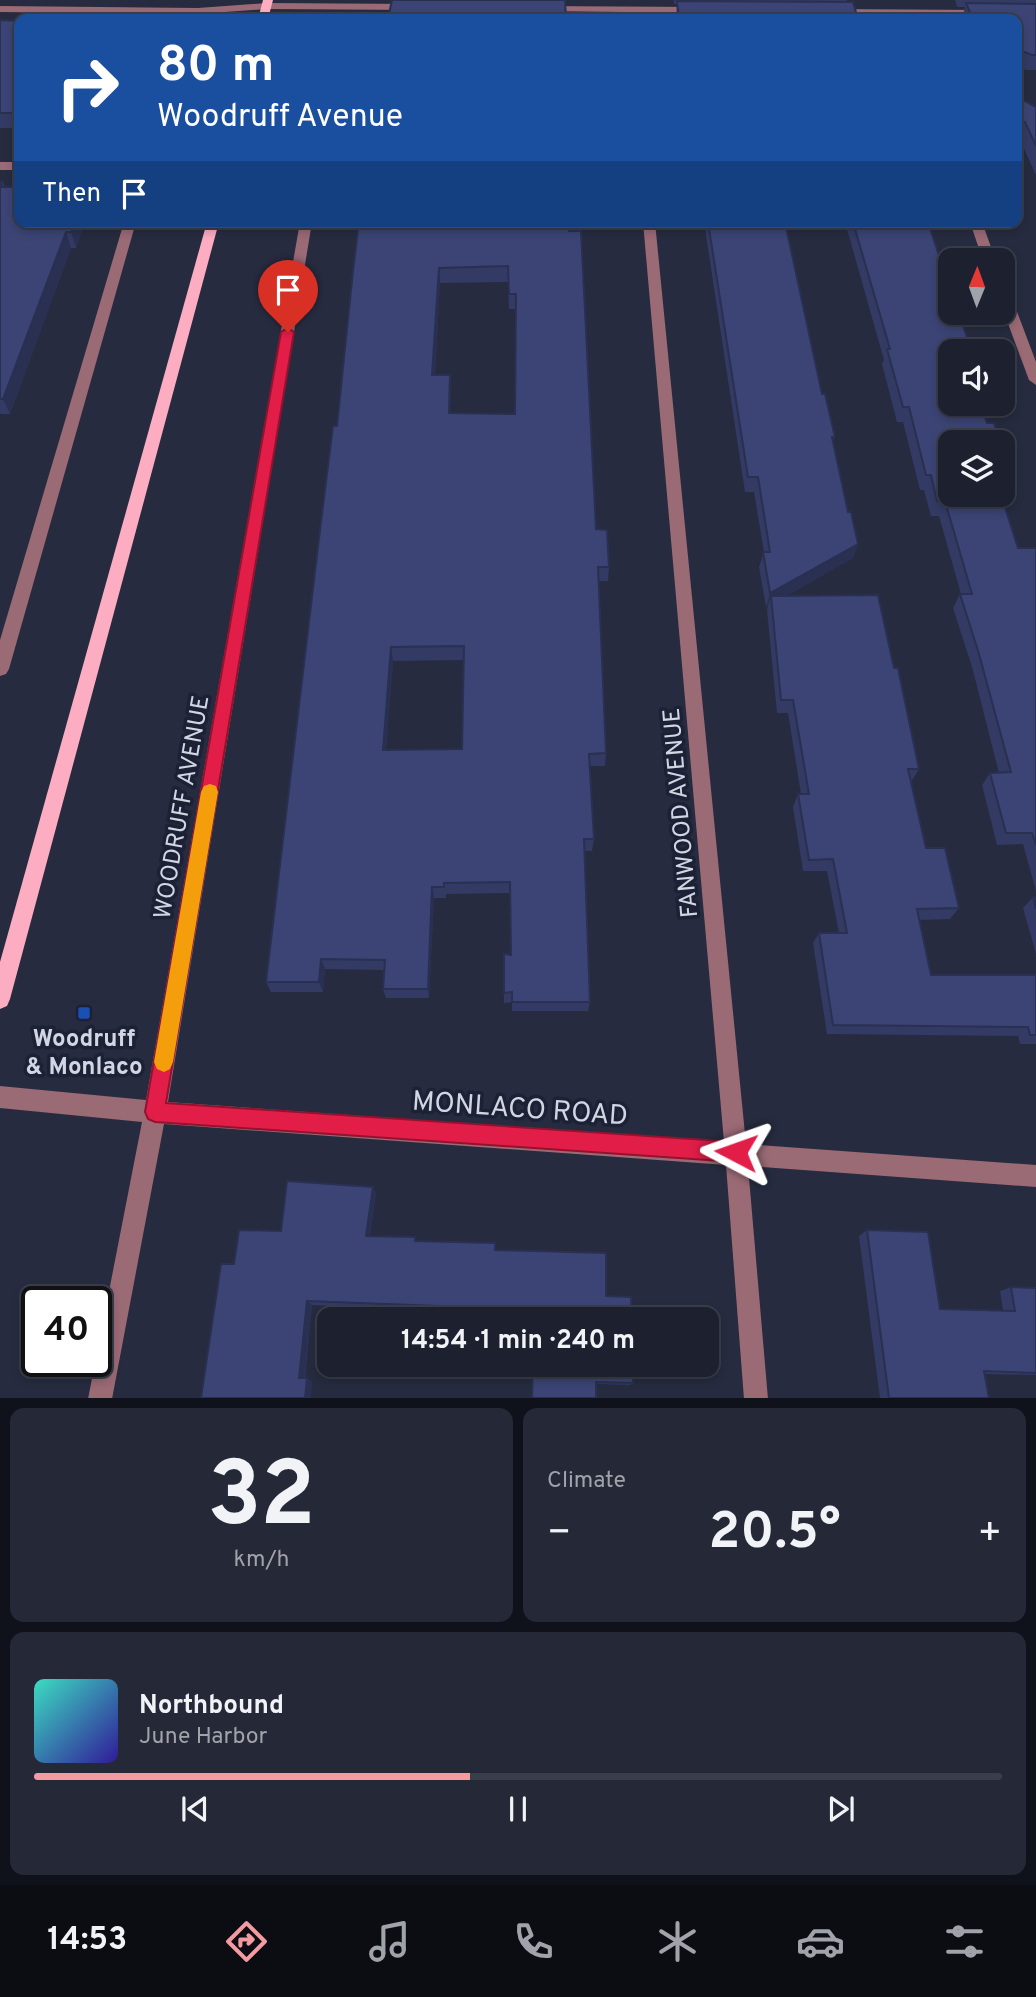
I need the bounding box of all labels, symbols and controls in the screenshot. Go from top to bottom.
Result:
text: 80 m [157,37,274,99]
icon: right [42,42,133,133]
text: Woodruff Avenue [157,98,403,138]
icon: arrive [115,175,153,213]
text: Then [42,178,101,211]
north arrow [938,248,1015,326]
map controls [938,248,1015,507]
pin [258,260,318,332]
icon: arrive [269,271,307,309]
button: sound [938,339,1015,416]
button: layers [938,430,1015,507]
street label: WOODRUFF AVENUE [149,693,217,922]
street label: FANWOOD AVENUE [658,707,706,919]
marker: Woodruff & Monlaco [76,1005,92,1021]
place label: Woodruff & Monlaco [25,1025,143,1083]
street label: MONLACO ROAD [411,1084,629,1135]
position arrow [699,1115,773,1189]
speed limit sign: 40 [21,1286,112,1377]
text: 14:54 · 1 min · 240 m [401,1325,635,1358]
text: 32 [207,1443,316,1558]
text: Climate [547,1467,626,1496]
text: 20.5° [708,1501,841,1567]
text: − [547,1510,572,1559]
text: + [977,1510,1002,1559]
text: km/h [234,1546,289,1575]
text: Northbound [139,1690,284,1723]
text: June Harbor [139,1723,267,1752]
icon: previous [176,1790,214,1828]
icon: pause [499,1790,537,1828]
icon: next [822,1790,860,1828]
icon: directions [222,1917,271,1966]
icon: music [365,1917,414,1966]
icon: phone [509,1917,558,1966]
icon: climate [653,1917,702,1966]
icon: car [796,1917,845,1966]
icon: filters [940,1917,989,1966]
text: 14:53 [47,1921,127,1961]

